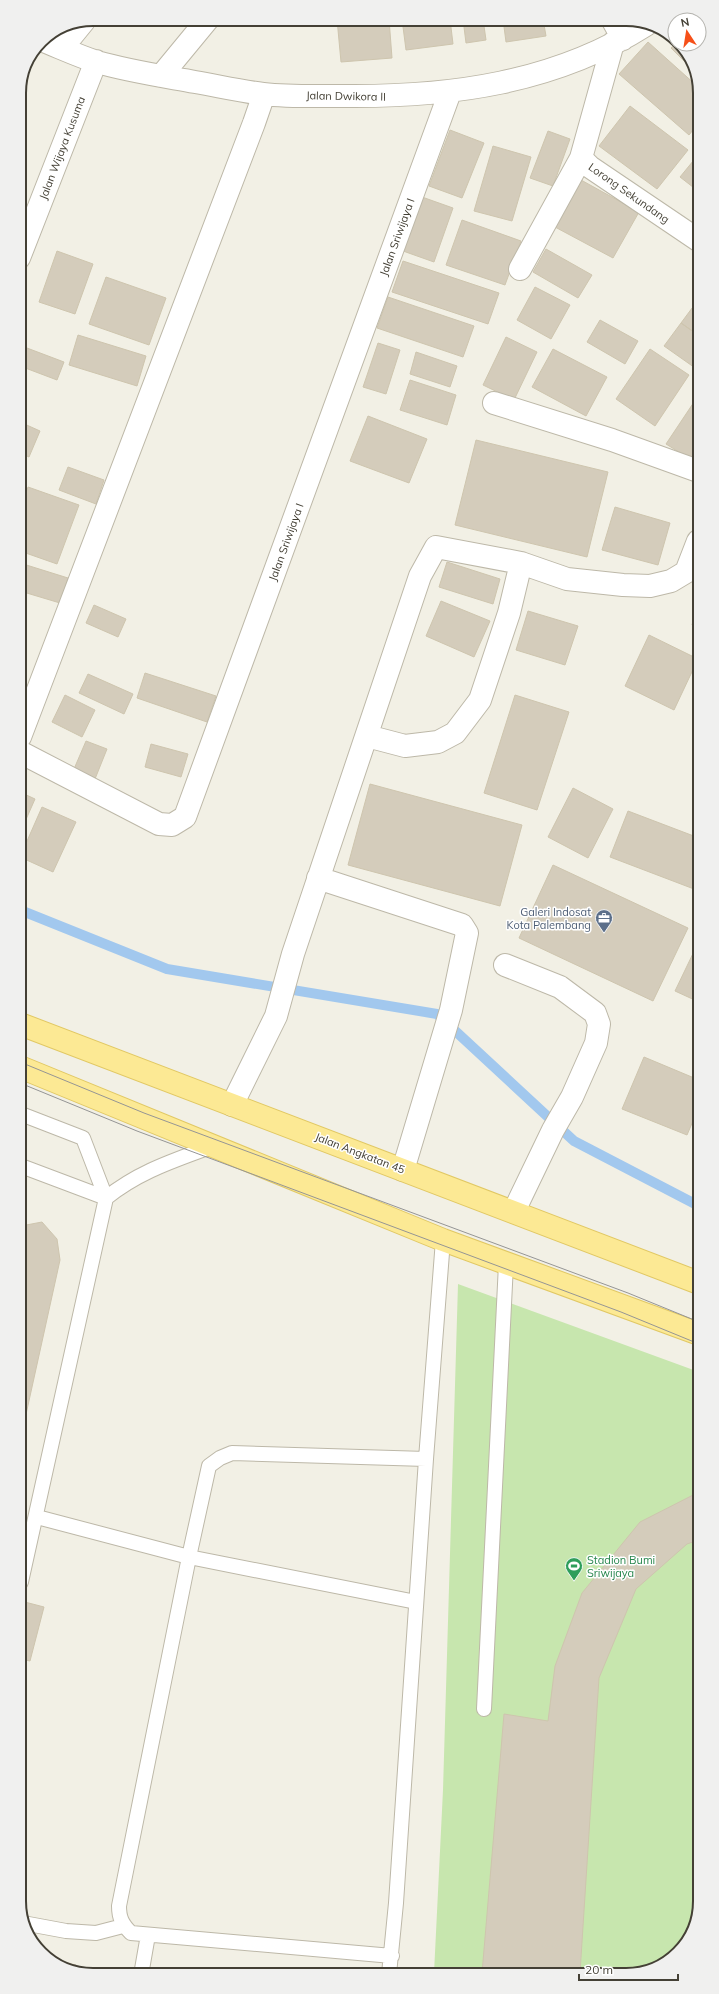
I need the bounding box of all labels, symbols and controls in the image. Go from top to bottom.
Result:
north arrow [667,12,707,52]
text: N [679,15,690,30]
street label: Jalan Dwikora II [306,88,386,104]
street label: Jalan Wijaya Kusuma [36,94,88,202]
street label: Lorong Sekundang [586,160,672,226]
street label: Jalan Sriwijaya I [376,196,418,278]
street label: Jalan Sriwijaya I [265,501,307,583]
place label: Galeri Indosat Kota Palembang [507,905,591,932]
office icon: Galeri Indosat Kota Palembang [594,908,614,933]
street label: Jalan Angkatan 45 [313,1129,407,1177]
place label: Stadion Bumi Sriwijaya [587,1553,655,1580]
sports icon: Stadion Bumi Sriwijaya [564,1556,584,1581]
scale bar [579,1956,678,1982]
text: 20 m [585,1962,613,1977]

